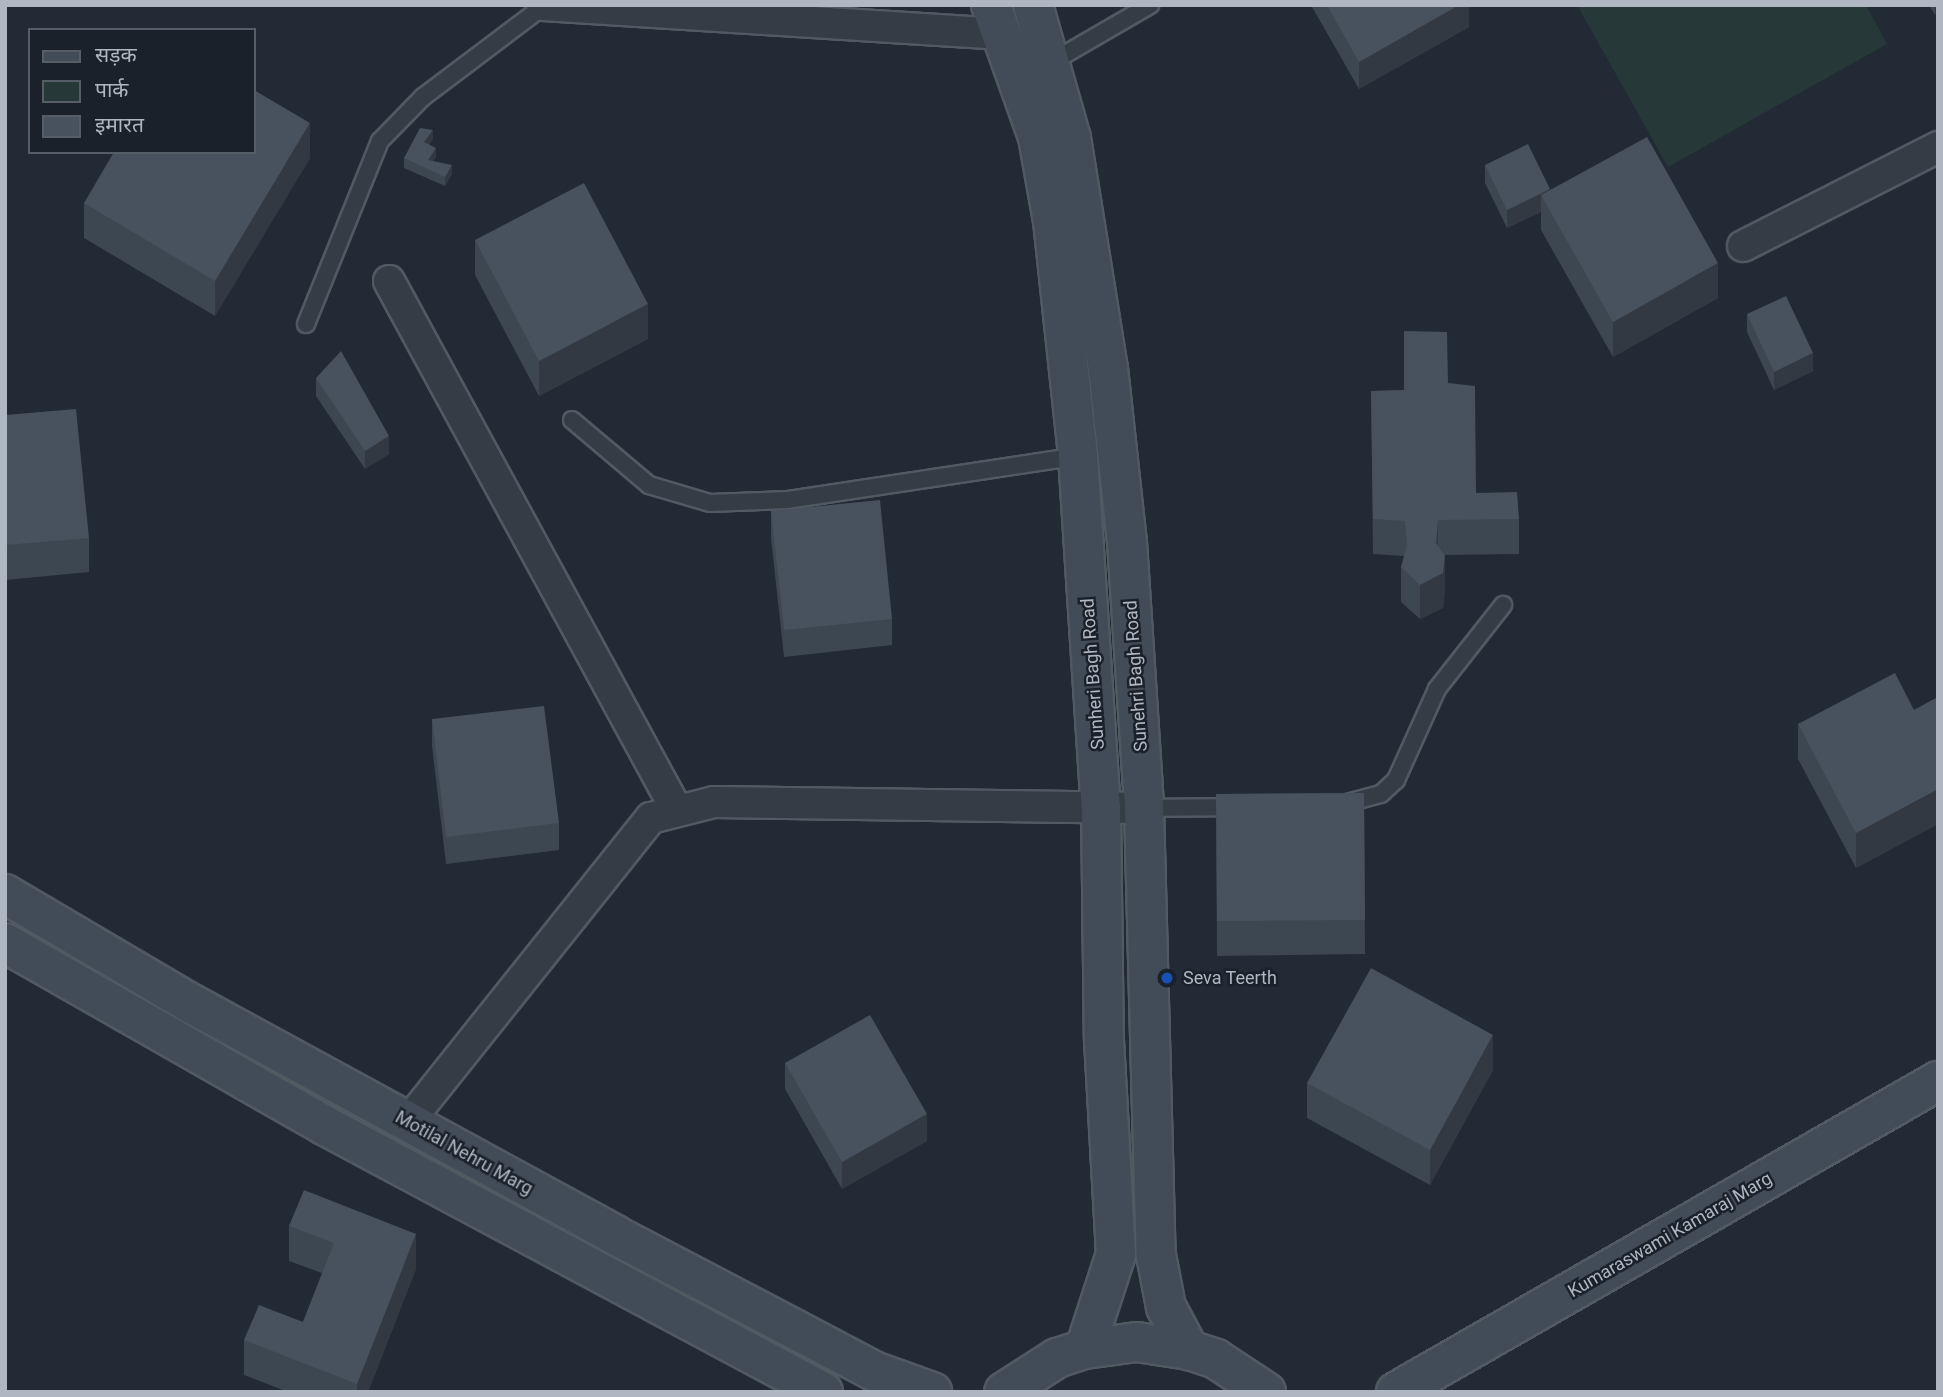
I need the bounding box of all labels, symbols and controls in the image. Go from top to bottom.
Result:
legend [28,28,256,154]
text: सड़क [95,43,137,67]
text: पार्क [95,78,129,102]
text: इमारत [95,113,144,137]
street label: Sunheri Bagh Road [1077,598,1109,750]
street label: Sunehri Bagh Road [1120,600,1152,752]
place label: Seva Teerth [1183,967,1277,989]
marker: Seva Teerth [1157,968,1177,988]
street label: Motilal Nehru Marg [392,1106,536,1200]
street label: Kumaraswami Kamaraj Marg [1564,1168,1776,1302]

